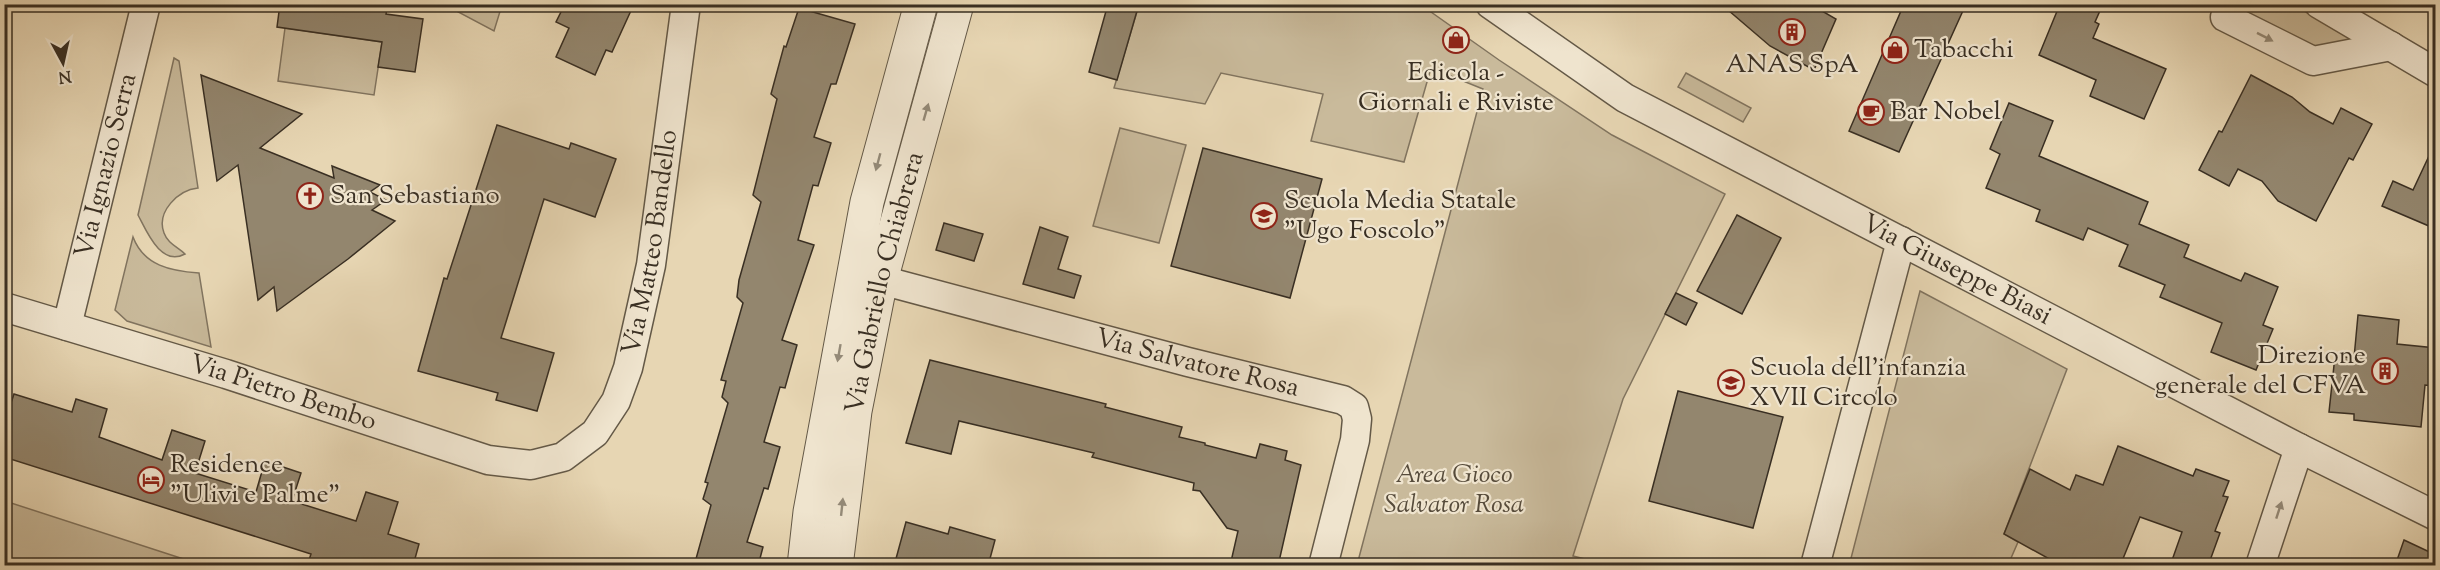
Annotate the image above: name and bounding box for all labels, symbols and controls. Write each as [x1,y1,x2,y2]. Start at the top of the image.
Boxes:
building icon: ANAS SpA [1777,17,1807,47]
shop icon: Edicola - Giornali e Riviste [1441,25,1471,55]
place label: Tabacchi [1914,32,2014,69]
one-way arrow [2257,32,2274,42]
north arrow [33,33,93,93]
shop icon: Tabacchi [1880,35,1910,65]
place label: ANAS SpA [1725,47,1859,84]
place label: Edicola - Giornali e Riviste [1358,55,1554,122]
text: N [57,63,73,88]
street label: Via Ignazio Serra [66,70,147,262]
place label: Bar Nobel [1890,94,2001,131]
cafe icon: Bar Nobel [1856,97,1886,127]
one-way arrow [922,103,931,121]
street label: Via Matteo Bandello [613,128,687,359]
street label: Via Gabriello Chiabrera [836,148,934,417]
one-way arrow [872,153,882,171]
place label: San Sebastiano [330,178,500,215]
church icon: San Sebastiano [295,181,325,211]
place label: Scuola Media Statale "Ugo Foscolo" [1284,183,1516,250]
school or university icon: Scuola Media Statale "Ugo Foscolo" [1249,201,1279,231]
street label: Via Giuseppe Biasi [1855,205,2058,335]
street label: Via Salvatore Rosa [1091,320,1303,407]
place label: Direzione generale del CFVA [2155,338,2366,405]
one-way arrow [834,344,843,363]
street label: Via Pietro Bembo [185,346,381,441]
place label: Scuola dell'infanzia XVII Circolo [1750,350,1966,417]
building icon: Direzione generale del CFVA [2370,356,2400,386]
school or university icon: Scuola dell'infanzia XVII Circolo [1716,368,1746,398]
place label: Residence "Ulivi e Palme" [170,447,340,514]
park label: Area Gioco Salvator Rosa [1384,457,1524,524]
hotel icon: Residence "Ulivi e Palme" [136,465,166,495]
one-way arrow [837,498,847,517]
one-way arrow [2274,501,2284,519]

